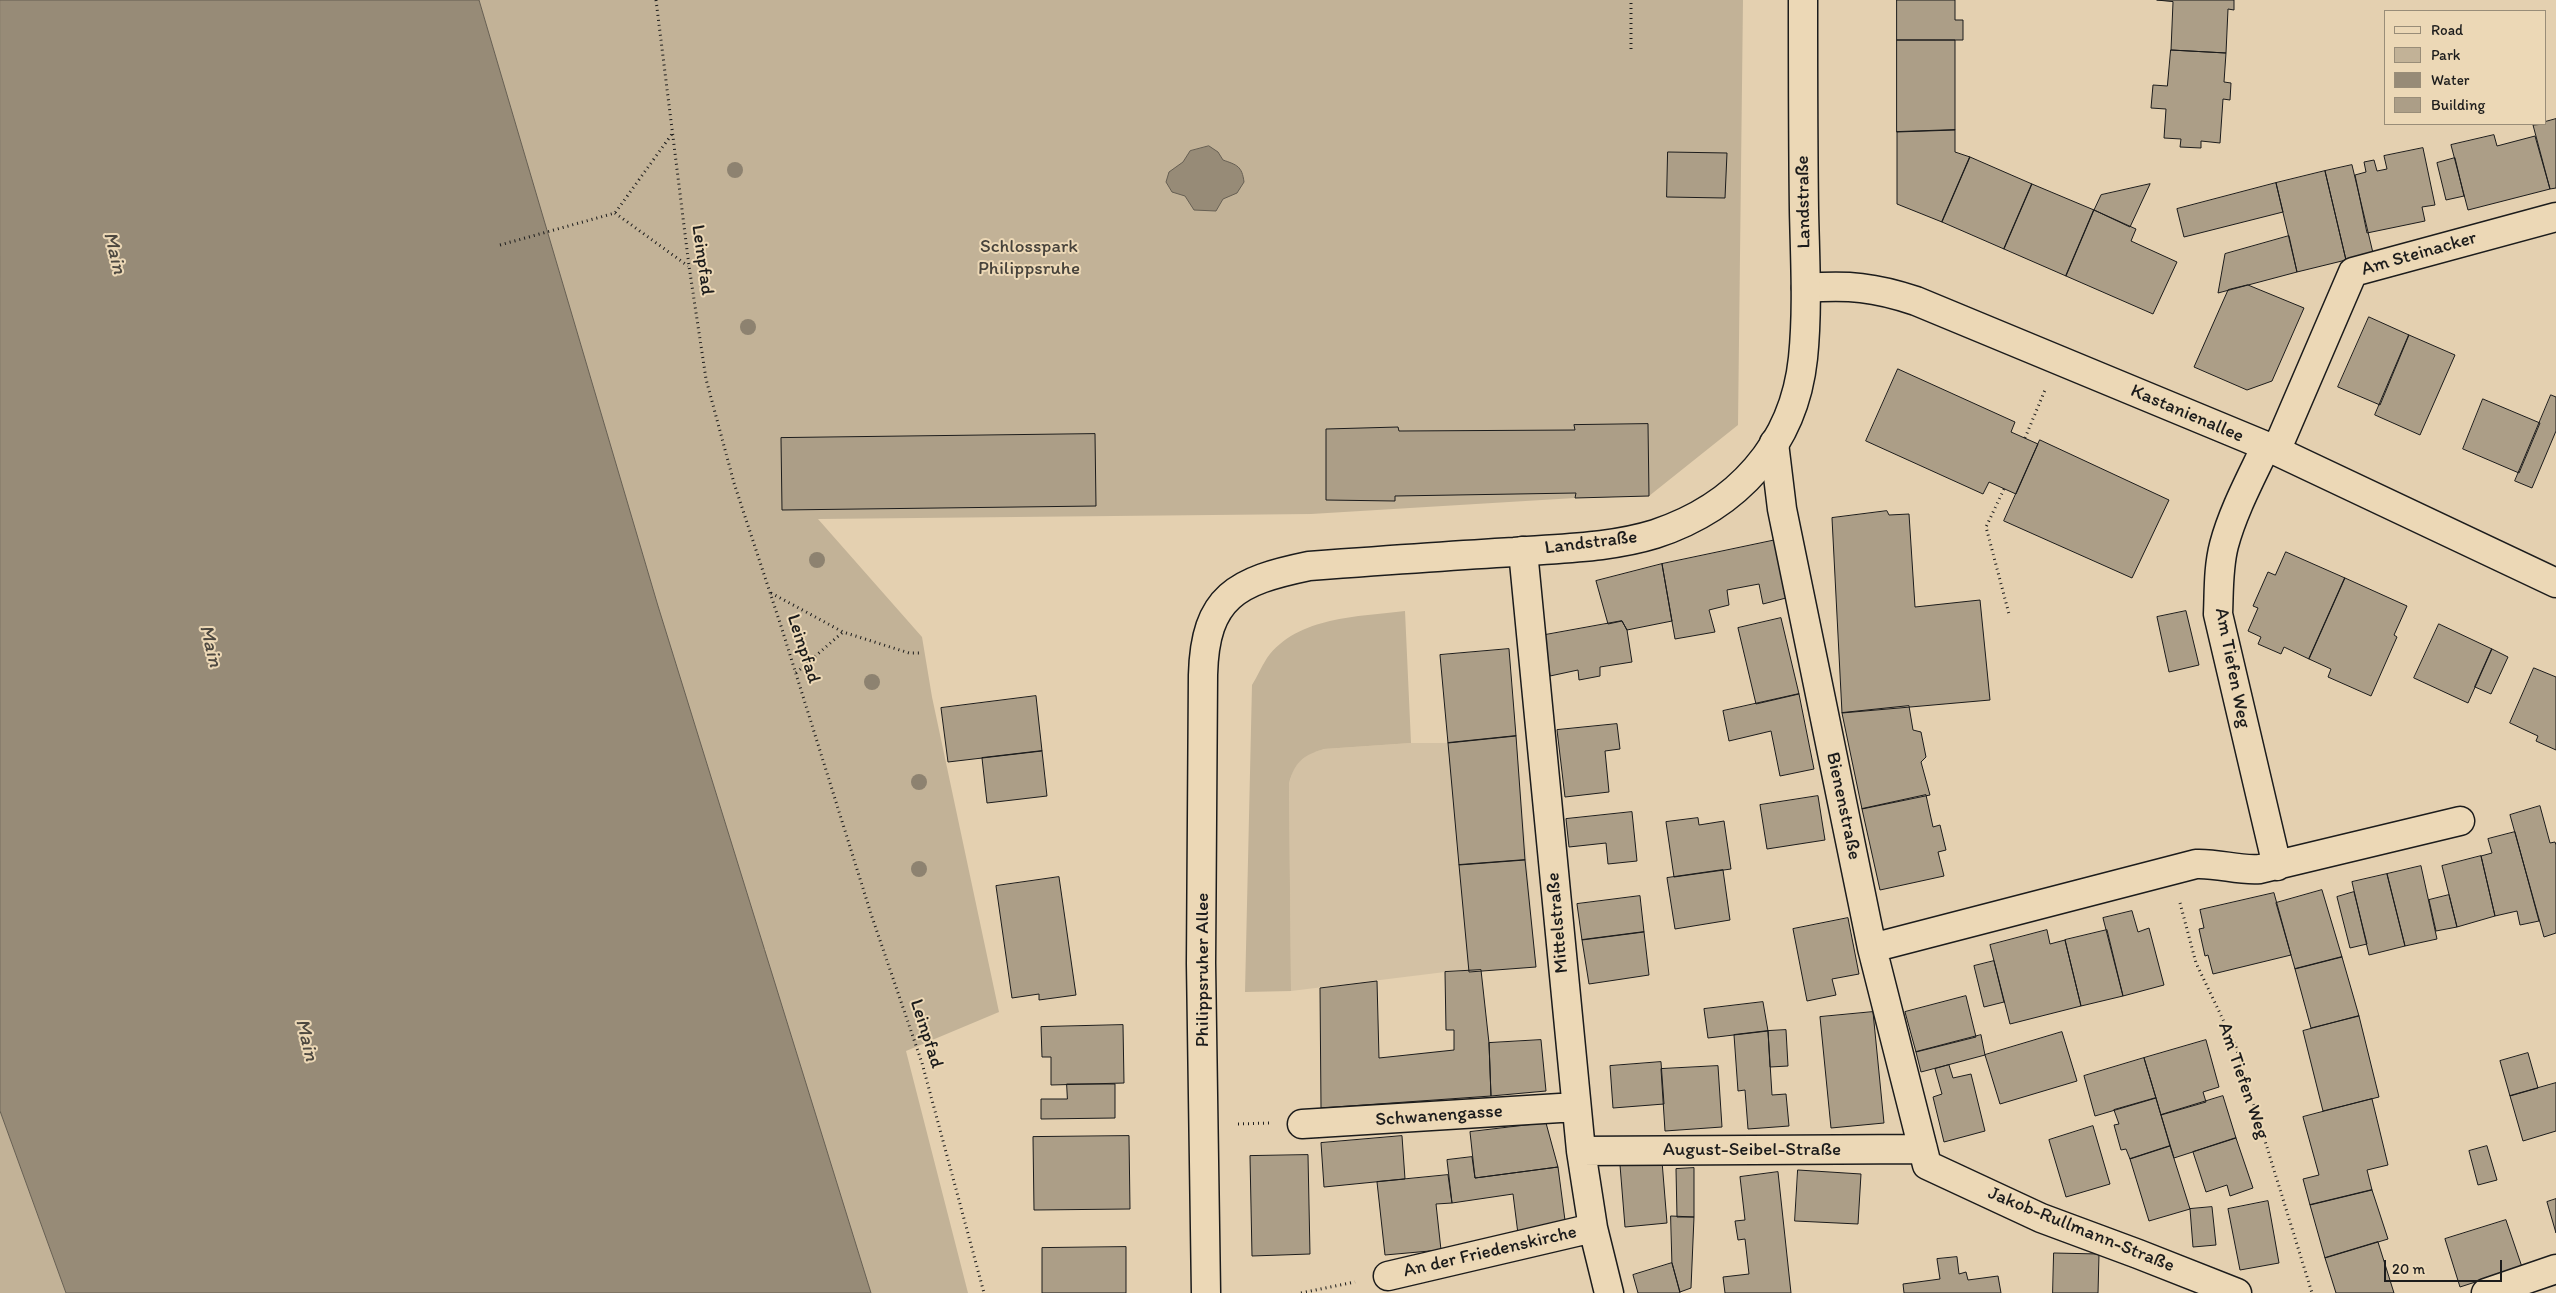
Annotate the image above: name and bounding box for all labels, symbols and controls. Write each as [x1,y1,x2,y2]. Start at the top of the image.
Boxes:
legend [2384,10,2546,125]
text: Road [2431,21,2463,39]
text: Park [2431,46,2461,64]
text: Water [2431,71,2469,89]
text: Building [2431,96,2485,114]
street label: Landstraße [1792,155,1816,249]
street label: Leinpfad [686,223,718,297]
street label: Am Steinacker [2359,227,2479,281]
water label: Main [97,229,131,277]
park label: Schlosspark Philippsruhe [978,236,1080,280]
street label: Kastanienallee [2127,380,2247,448]
street label: Landstraße [1543,526,1639,560]
street label: Am Tiefen Weg [2209,606,2255,730]
street label: Leinpfad [781,612,825,686]
water label: Main [193,622,227,670]
street label: Bienenstraße [1820,750,1866,862]
street label: Mittelstraße [1542,871,1574,975]
street label: Philippsruher Allee [1192,893,1214,1047]
street label: Leinpfad [904,997,948,1071]
water label: Main [289,1016,323,1064]
street label: Am Tiefen Weg [2212,1020,2274,1142]
street label: Schwanengasse [1375,1100,1503,1132]
street label: August-Seibel-Straße [1663,1139,1841,1161]
street label: Jakob-Rullmann-Straße [1984,1182,2178,1278]
street label: An der Friedenskirche [1401,1221,1579,1283]
scale bar [2386,1250,2504,1282]
text: 20 m [2392,1260,2425,1278]

